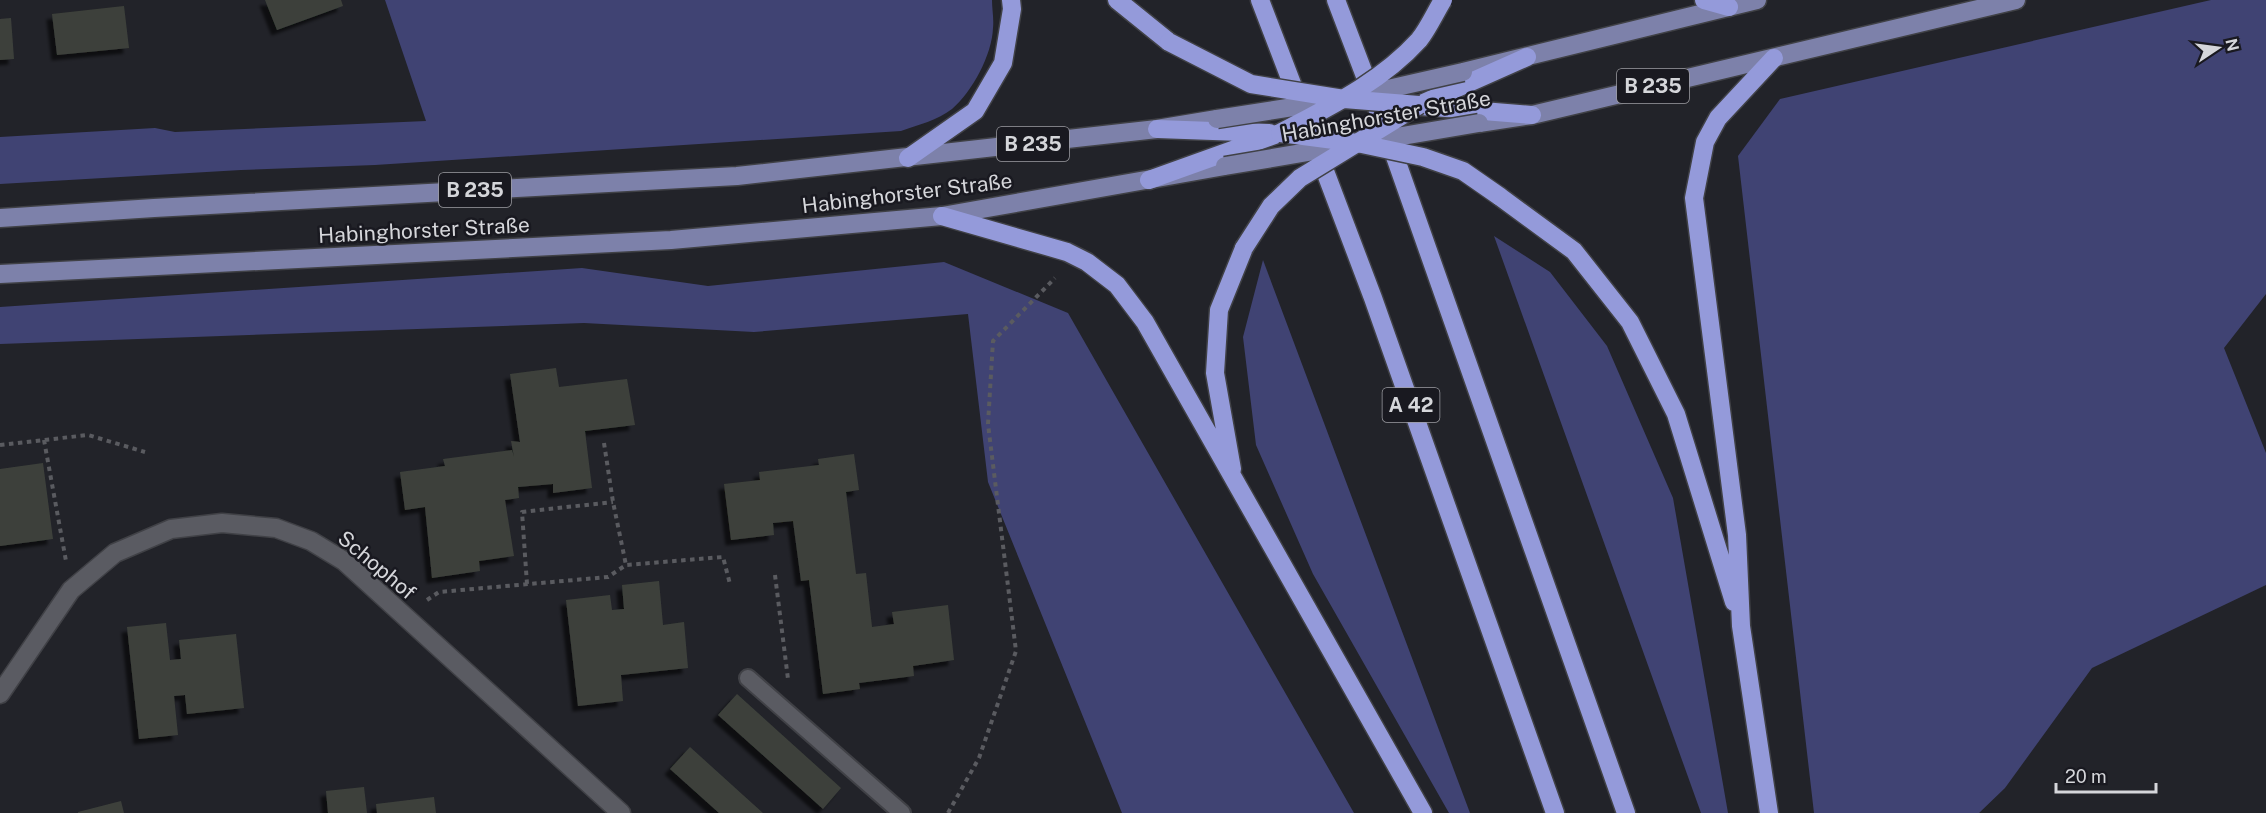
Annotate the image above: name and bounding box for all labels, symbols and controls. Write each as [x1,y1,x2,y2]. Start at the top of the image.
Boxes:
north arrow [2188,18,2248,78]
text: N [2221,37,2243,53]
road number: B 235 [1617,69,1689,103]
street label: Habinghorster Straße [1280,85,1492,147]
road number: B 235 [997,127,1069,161]
street label: Habinghorster Straße [800,168,1014,218]
road number: B 235 [439,173,511,207]
street label: Habinghorster Straße [318,212,530,248]
road number: A 42 [1382,388,1440,422]
street label: Schophof [333,525,421,605]
scale bar [2056,756,2156,794]
text: 20 m [2065,766,2107,787]

